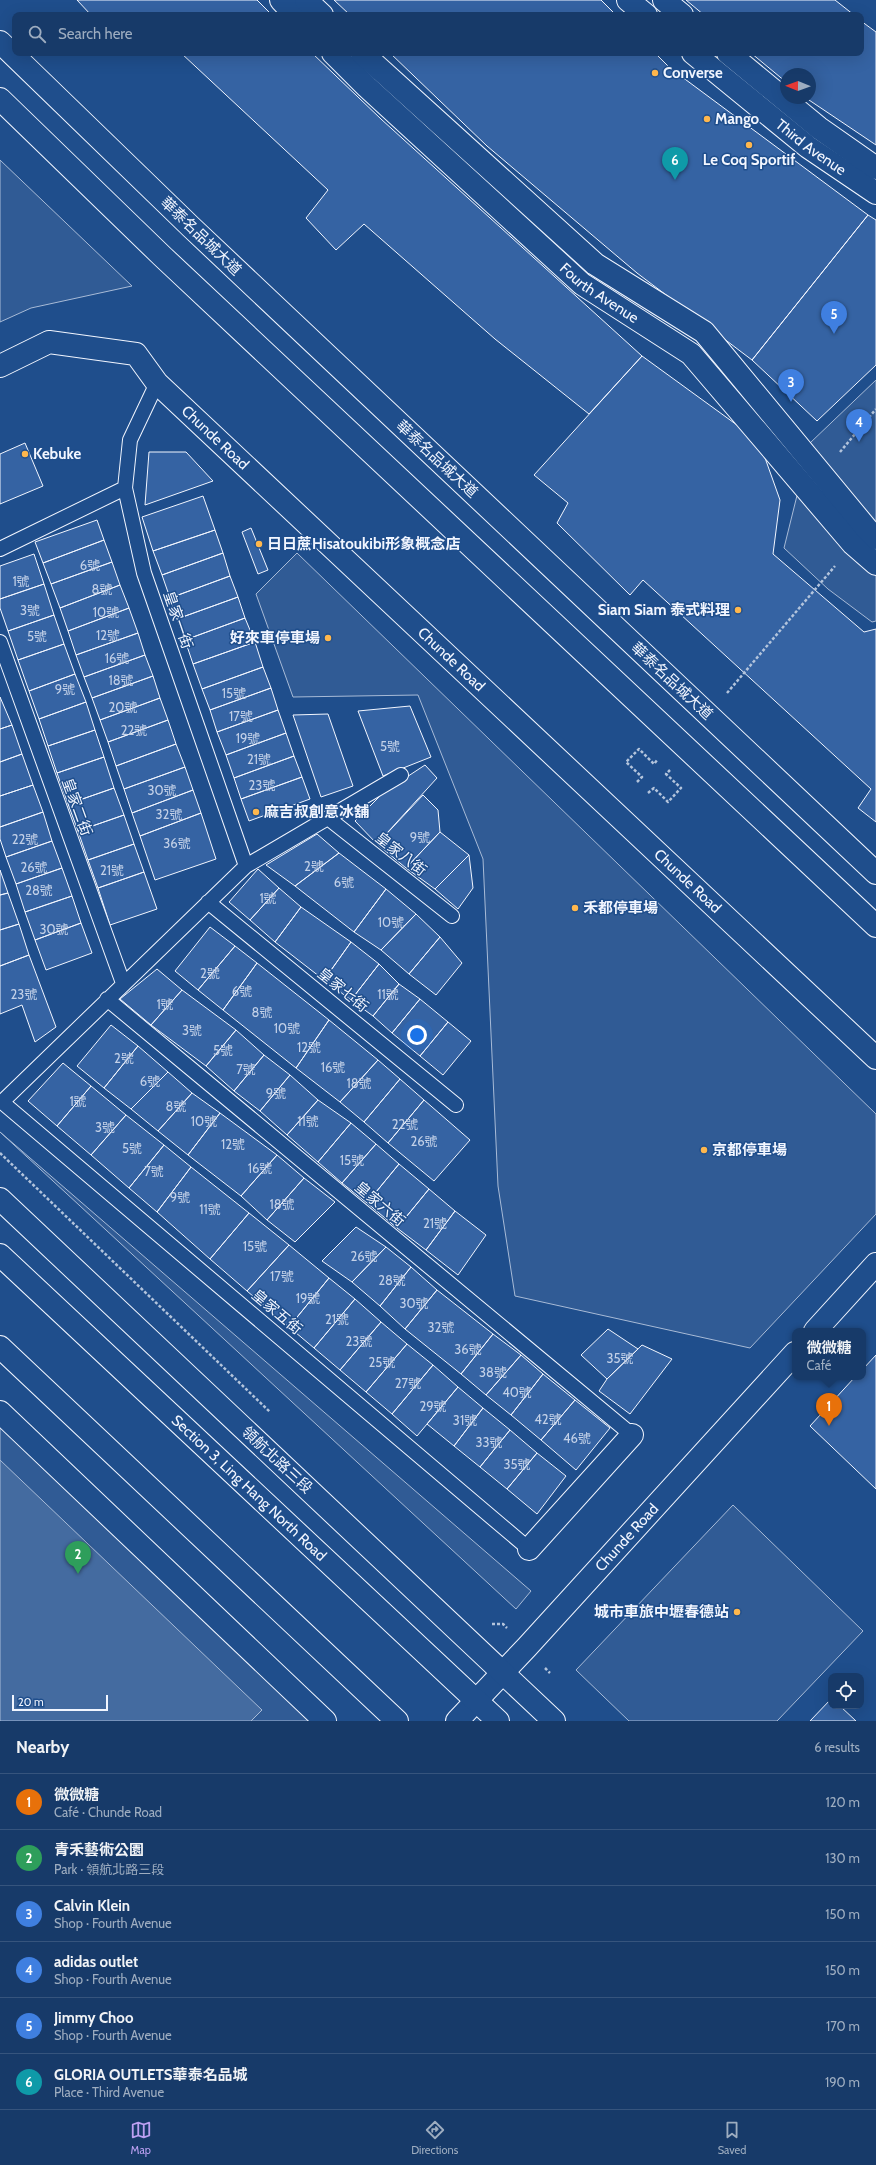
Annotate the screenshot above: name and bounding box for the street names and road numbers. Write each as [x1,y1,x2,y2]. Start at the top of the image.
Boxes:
street label: Third Avenue [772,115,850,179]
street label: 華泰名品城大道 [157,193,245,279]
street label: Fourth Avenue [556,259,642,327]
street label: Chunde Road [178,402,253,473]
street label: 華泰名品城大道 [392,417,482,501]
street label: 皇家一街 [160,589,196,651]
street label: Chunde Road [414,624,489,695]
street label: 華泰名品城大道 [627,639,717,723]
street label: 皇家二街 [58,776,96,838]
street label: 皇家八街 [372,828,430,880]
street label: Chunde Road [650,845,725,917]
street label: 皇家七街 [314,964,372,1016]
street label: 皇家六街 [351,1178,409,1230]
street label: 皇家五街 [248,1286,306,1338]
street label: Section 3, Ling Hang North Road [168,1411,330,1565]
street label: 領航北路三段 [238,1423,316,1497]
street label: Chunde Road [591,1500,662,1575]

